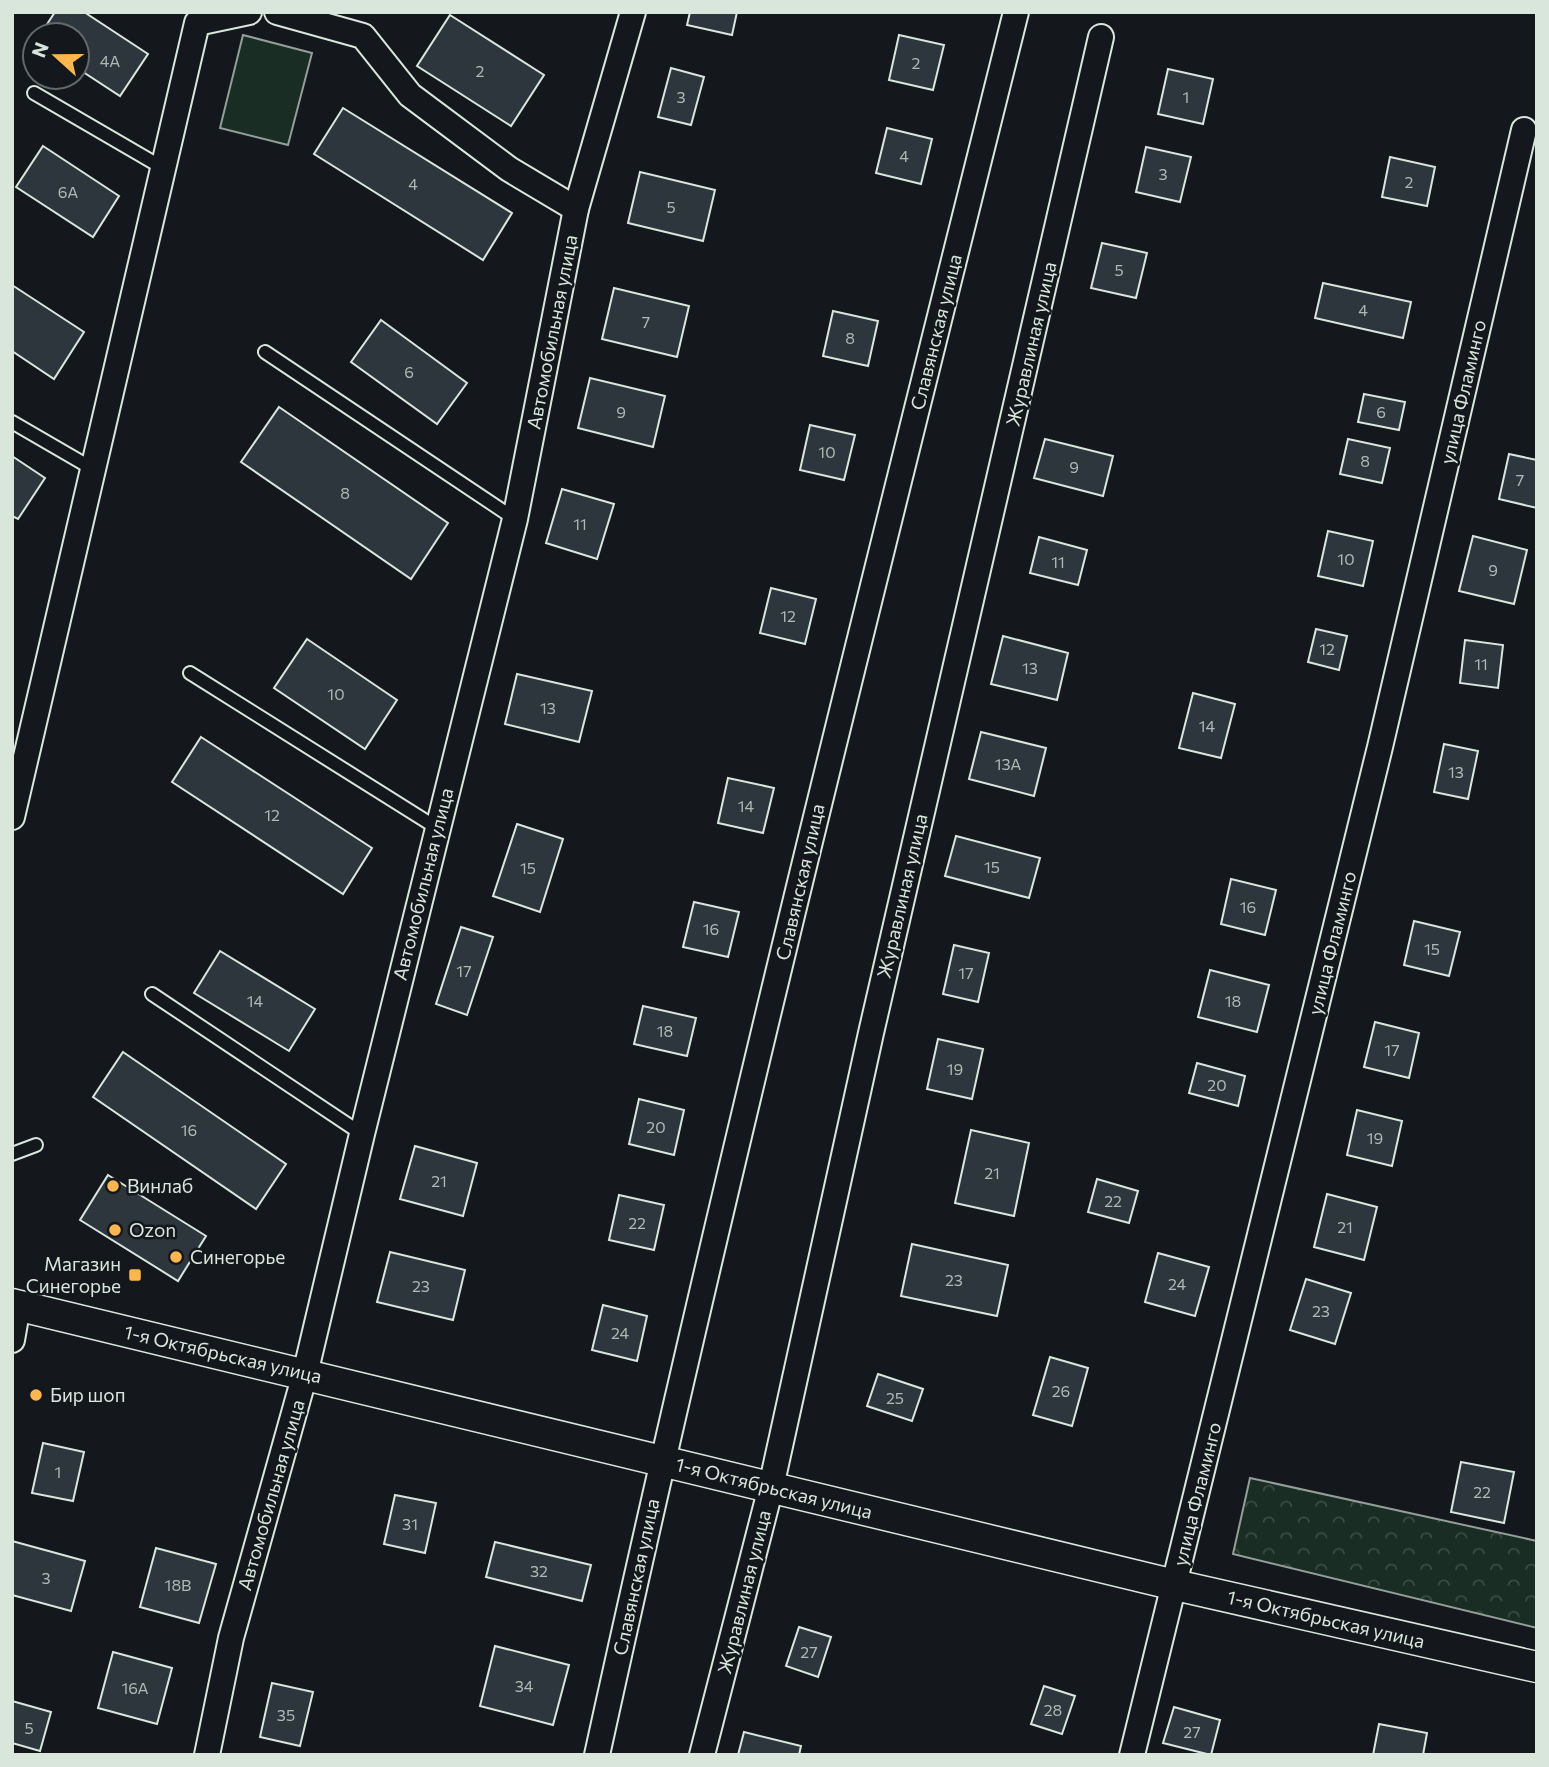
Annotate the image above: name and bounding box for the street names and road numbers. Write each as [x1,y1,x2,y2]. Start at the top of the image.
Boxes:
street label: Автомобильная улица [521,233,582,431]
street label: Славянская улица [905,252,966,412]
street label: Журавлиная улица [1000,259,1061,428]
street label: улица Фламинго [1435,318,1490,466]
street label: Автомобильная улица [387,785,458,983]
street label: Славянская улица [770,801,829,962]
street label: Журавлиная улица [871,811,932,980]
street label: улица Фламинго [1303,869,1360,1017]
street label: 1-я Октябрьская улица [122,1320,324,1387]
street label: Автомобильная улица [232,1397,309,1593]
street label: улица Фламинго [1168,1420,1225,1568]
street label: 1-я Октябрьская улица [673,1452,875,1523]
street label: Славянская улица [608,1496,663,1657]
street label: Журавлиная улица [712,1508,775,1676]
street label: 1-я Октябрьская улица [1225,1585,1427,1652]

